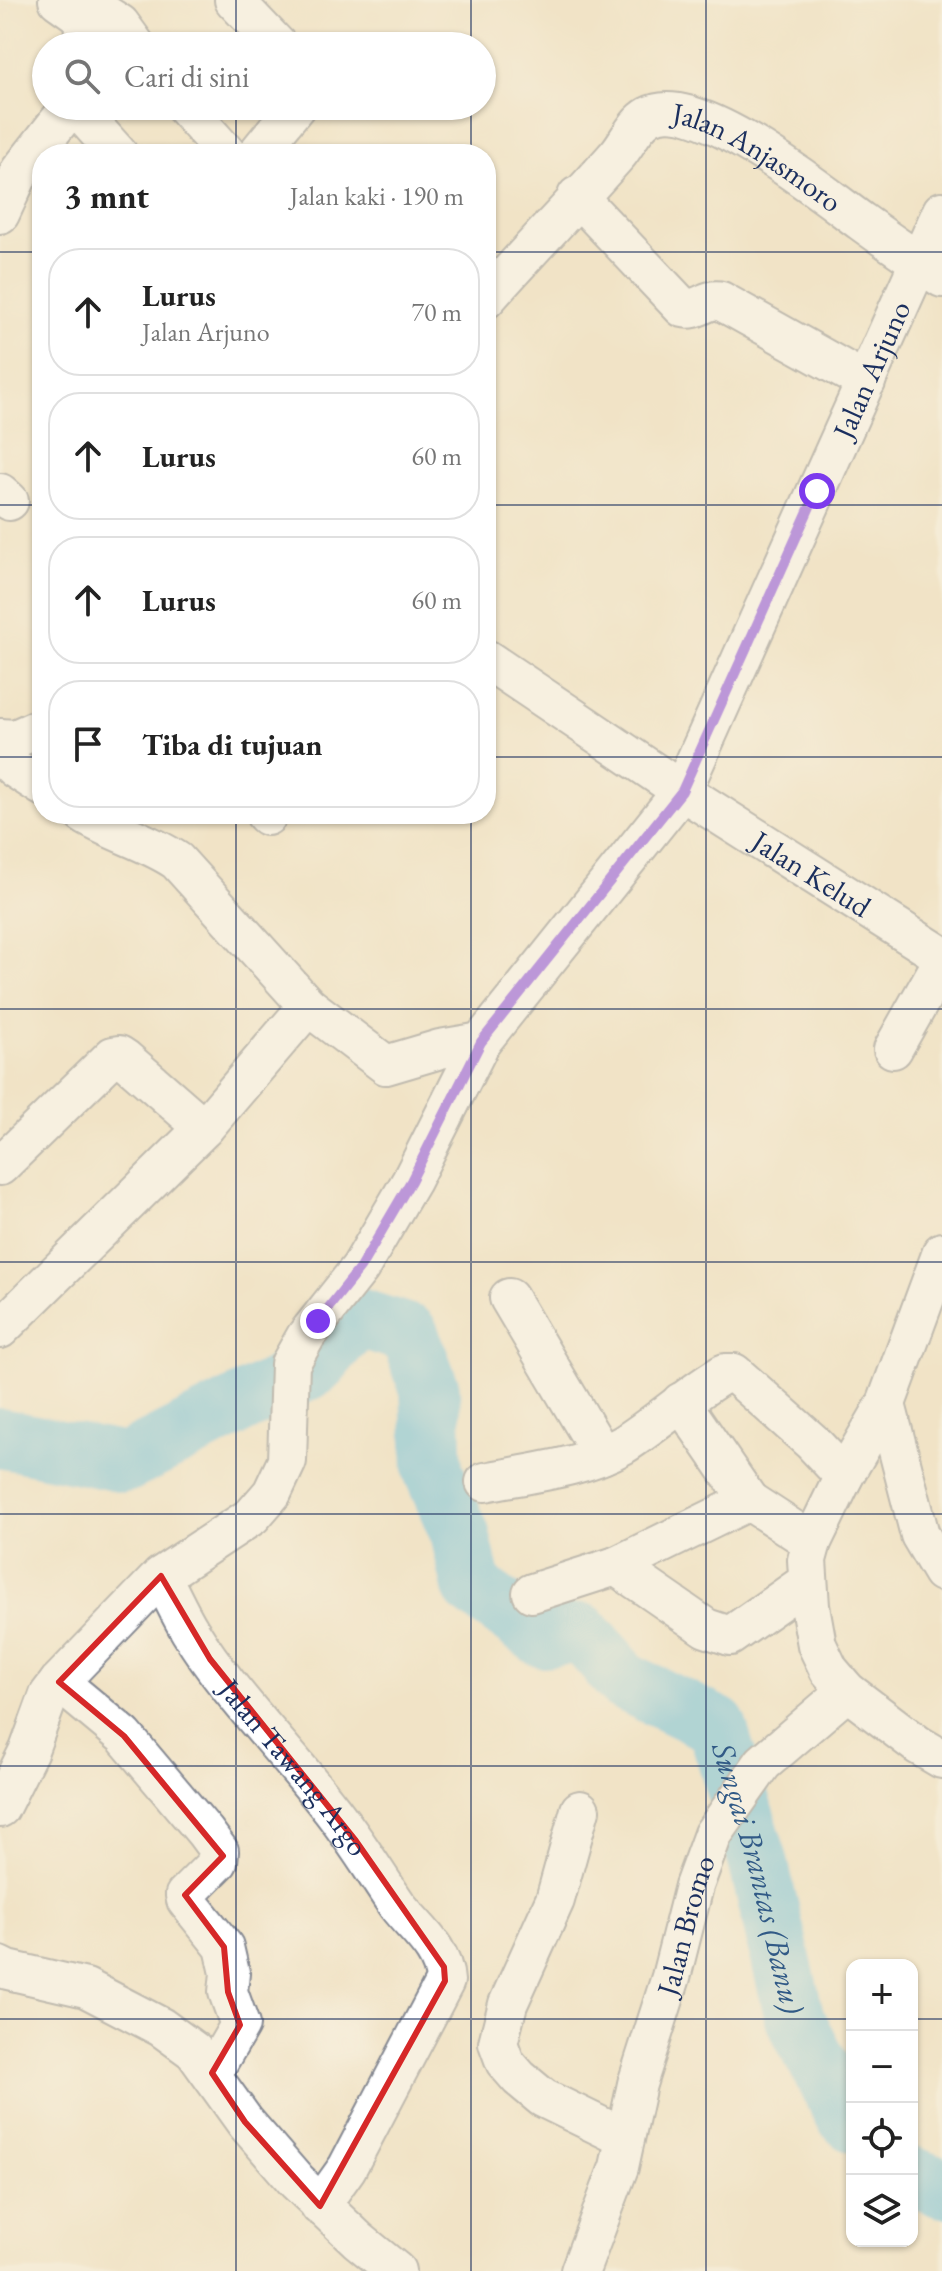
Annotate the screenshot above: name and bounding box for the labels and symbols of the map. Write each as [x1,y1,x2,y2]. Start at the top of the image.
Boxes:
street label: Jalan Anjasmoro [667,92,851,220]
street label: Jalan Arjuno [822,294,919,447]
route start [799,473,835,509]
street label: Jalan Kelud [742,819,879,926]
route end [300,1303,336,1339]
street label: Jalan Tawang Argo [209,1668,378,1863]
water label: Sungai Brantas (Banu) [702,1736,814,2018]
street label: Jalan Bromo [646,1849,723,2003]

